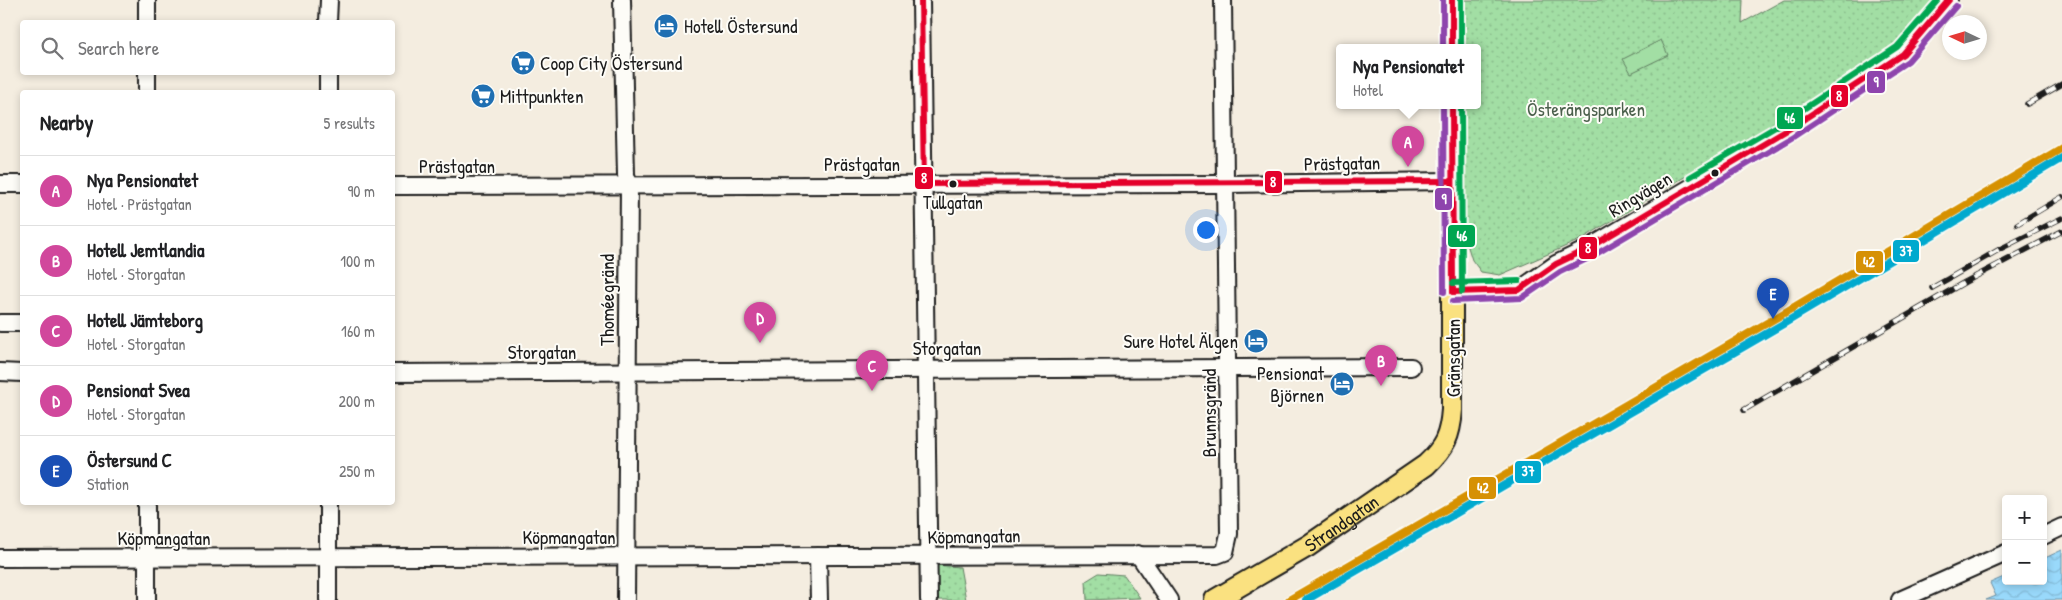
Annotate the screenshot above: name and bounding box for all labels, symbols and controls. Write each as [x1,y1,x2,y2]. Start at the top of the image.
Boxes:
hotel icon: Hotell Östersund [653,13,679,39]
place label: Hotell Östersund [684,13,798,39]
north arrow [1942,15,1987,60]
search box [20,20,395,75]
icon: search [38,34,66,62]
text: Search here [78,35,159,61]
popup [1336,44,1481,109]
supermarket icon: Coop City Östersund [510,50,536,76]
place label: Coop City Östersund [540,50,683,76]
text: Nya Pensionatet [1353,53,1464,79]
line badge: 9 [1866,70,1886,94]
text: 9 [1873,72,1879,91]
text: Hotel [1353,79,1383,101]
supermarket icon: Mittpunkten [470,83,496,109]
place label: Mittpunkten [500,83,584,109]
line badge: 8 [1830,84,1849,108]
text: 8 [1836,86,1842,105]
park label: Österängsparken [1527,96,1645,122]
line badge: 46 [1776,106,1804,130]
text: Nearby [40,108,93,137]
text: 46 [1785,108,1796,127]
text: 5 results [324,112,375,134]
pin: A [1392,126,1424,167]
street label: Prästgatan [1304,149,1380,177]
street label: Prästgatan [824,151,900,177]
street label: Prästgatan [419,153,495,179]
street label: Ringvägen [1603,165,1677,223]
line badge: 8 [914,166,934,190]
text: Nya Pensionatet [87,167,198,193]
text: 8 [921,168,927,187]
unlabelled marker [1710,168,1720,178]
line badge: 8 [1264,170,1283,194]
text: 8 [1270,172,1276,191]
marker: Tullgatan [948,179,958,189]
text: A [52,180,60,202]
text: 90 m [347,180,375,202]
line badge: 9 [1434,187,1453,211]
text: 9 [1441,189,1447,208]
place label: Tullgatan [923,190,983,215]
text: Hotel · Prästgatan [87,193,192,215]
your location [1193,217,1219,243]
line badge: 46 [1447,224,1476,248]
text: 46 [1457,226,1468,245]
line badge: 8 [1578,236,1598,260]
text: Hotell Jemtlandia [87,237,204,263]
text: 8 [1585,238,1591,257]
line badge: 37 [1892,239,1920,263]
text: 37 [1899,241,1913,260]
text: B [52,250,60,272]
text: 100 m [340,250,375,272]
line badge: 42 [1855,250,1884,274]
text: 42 [1863,252,1875,271]
street label: Thoméegränd [594,254,620,346]
text: Hotel · Storgatan [87,263,185,285]
pin: E [1757,278,1789,319]
pin: D [744,302,776,343]
text: Hotell Jämteborg [87,307,203,333]
street label: Gränsgatan [1440,319,1466,397]
text: C [52,320,60,342]
text: 160 m [341,320,375,342]
place label: Sure Hotel Älgen [1123,328,1238,354]
hotel icon: Sure Hotel Älgen [1243,328,1269,354]
text: Hotel · Storgatan [87,333,185,355]
street label: Storgatan [913,335,981,361]
street label: Storgatan [508,339,576,365]
pin: B [1365,345,1397,386]
pin: C [856,350,888,391]
place label: Pensionat Björnen [1257,360,1324,408]
street label: Brunnsgränd [1196,368,1222,457]
hotel icon: Pensionat Björnen [1329,371,1355,397]
text: Pensionat Svea [87,377,190,403]
text: D [52,390,60,412]
text: 200 m [339,390,375,412]
text: Hotel · Storgatan [87,403,185,425]
text: Östersund C [87,447,172,473]
text: E [52,460,60,482]
text: 250 m [339,460,375,482]
line badge: 37 [1514,460,1542,484]
text: 37 [1521,461,1535,480]
text: Station [87,473,129,495]
line badge: 42 [1468,476,1497,500]
text: 42 [1477,478,1489,497]
street label: Strandgatan [1299,488,1384,558]
map controls [2002,495,2047,585]
button: + [2002,495,2047,540]
street label: Köpmangatan [927,522,1021,550]
street label: Köpmangatan [522,524,616,550]
street label: Köpmangatan [117,525,211,551]
button: − [2002,540,2047,585]

